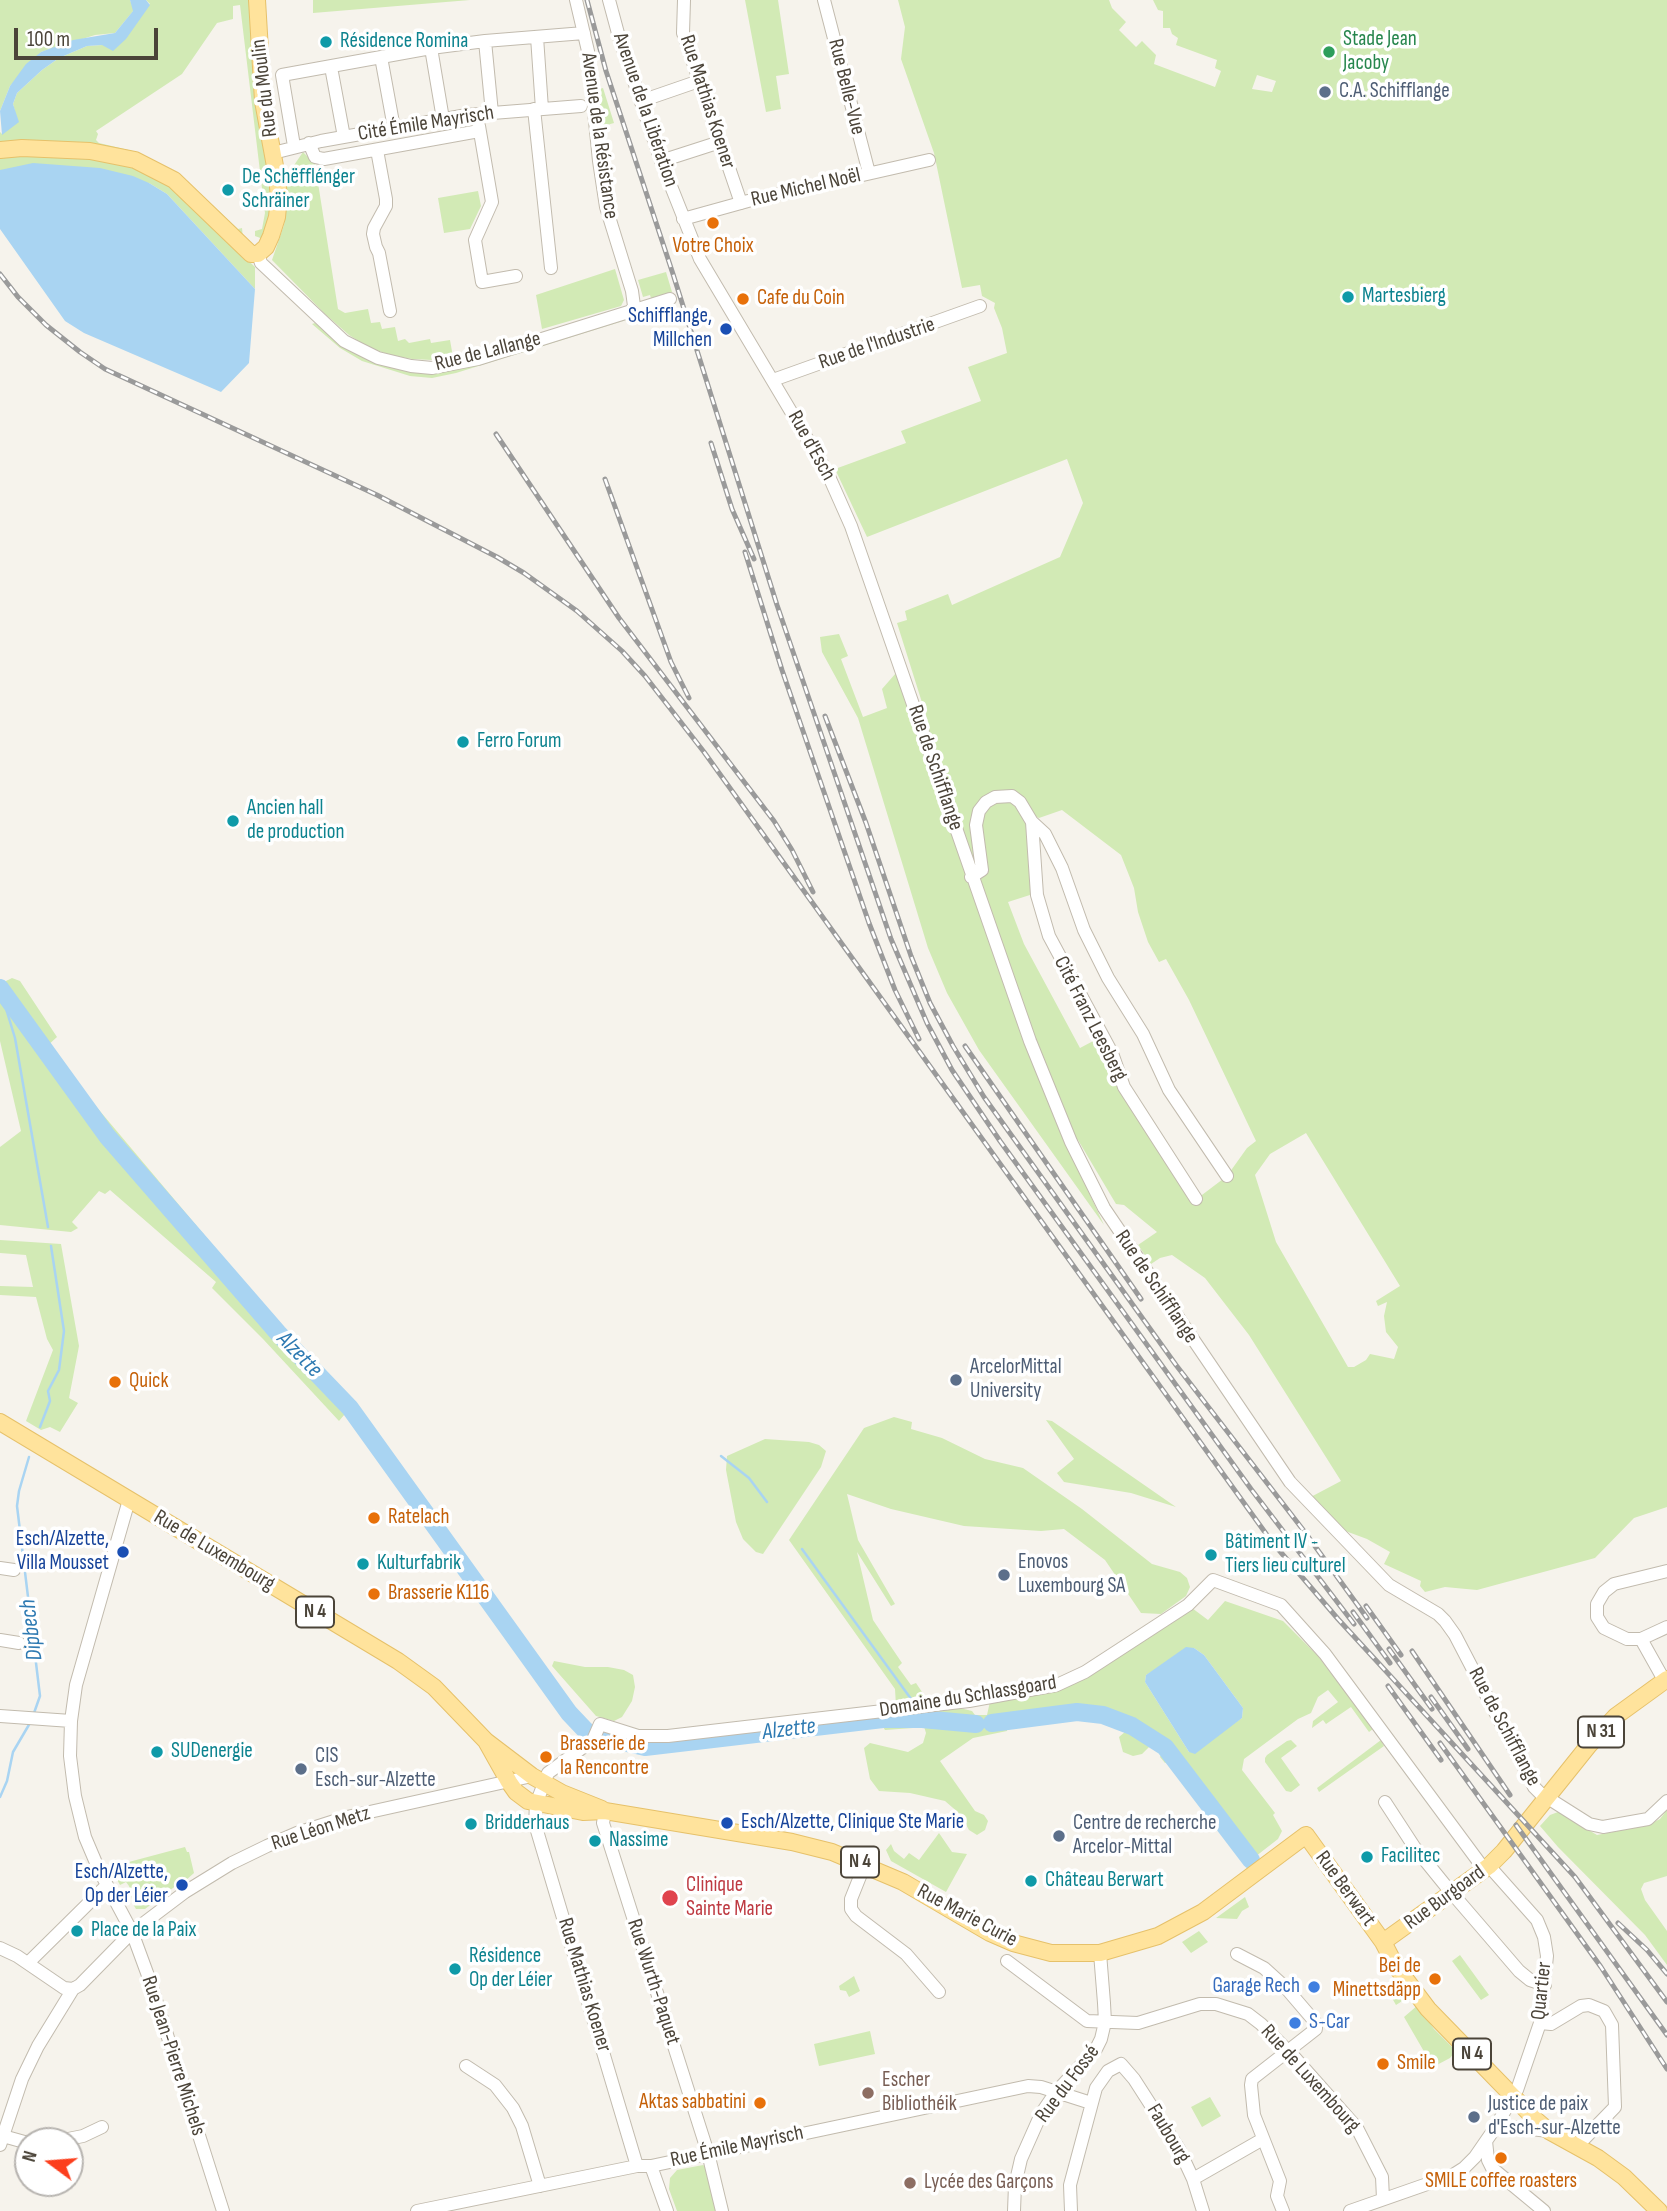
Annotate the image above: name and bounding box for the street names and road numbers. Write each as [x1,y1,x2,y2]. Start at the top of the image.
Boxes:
street label: Avenue de la Libération [607,30,683,190]
street label: Rue Mathias Koener [674,32,740,172]
street label: Rue Belle-Vue [822,36,870,138]
street label: Rue du Moulin [247,38,283,138]
street label: Avenue de la Résistance [575,51,623,221]
street label: Cité Émile Mayrisch [356,101,496,147]
street label: Rue Michel Noël [749,163,863,213]
street label: Rue de l'Industrie [816,312,938,376]
street label: Rue de Lallange [432,327,544,377]
street label: Rue d'Esch [782,407,840,485]
street label: Rue de Schifflange [902,702,968,834]
street label: Cité Franz Leesberg [1048,952,1132,1086]
street label: Rue de Schifflange [1109,1226,1203,1348]
street label: Rue de Luxembourg [149,1505,279,1597]
road number: N 4 [296,1596,334,1628]
street label: Rue de Schifflange [1462,1663,1546,1791]
street label: Domaine du Schlassgoard [878,1671,1058,1723]
road number: N 31 [1578,1716,1624,1748]
street label: Rue Léon Metz [268,1801,374,1857]
road number: N 4 [841,1846,879,1878]
street label: Rue Berwart [1309,1847,1381,1931]
street label: Rue Burgoard [1400,1860,1490,1936]
street label: Rue Marie Curie [913,1879,1021,1953]
street label: Rue Mathias Koener [552,1915,616,2055]
street label: Rue Wurth-Paquet [621,1916,685,2048]
street label: Quartier [1526,1961,1558,2021]
street label: Rue Jean-Pierre Michels [135,1973,211,2139]
street label: Rue de Luxembourg [1255,2020,1365,2138]
road number: N 4 [1453,2038,1491,2070]
street label: Rue du Fossé [1031,2040,1105,2128]
street label: Faubourg [1141,2100,1195,2168]
street label: Rue Émile Mayrisch [668,2121,806,2173]

